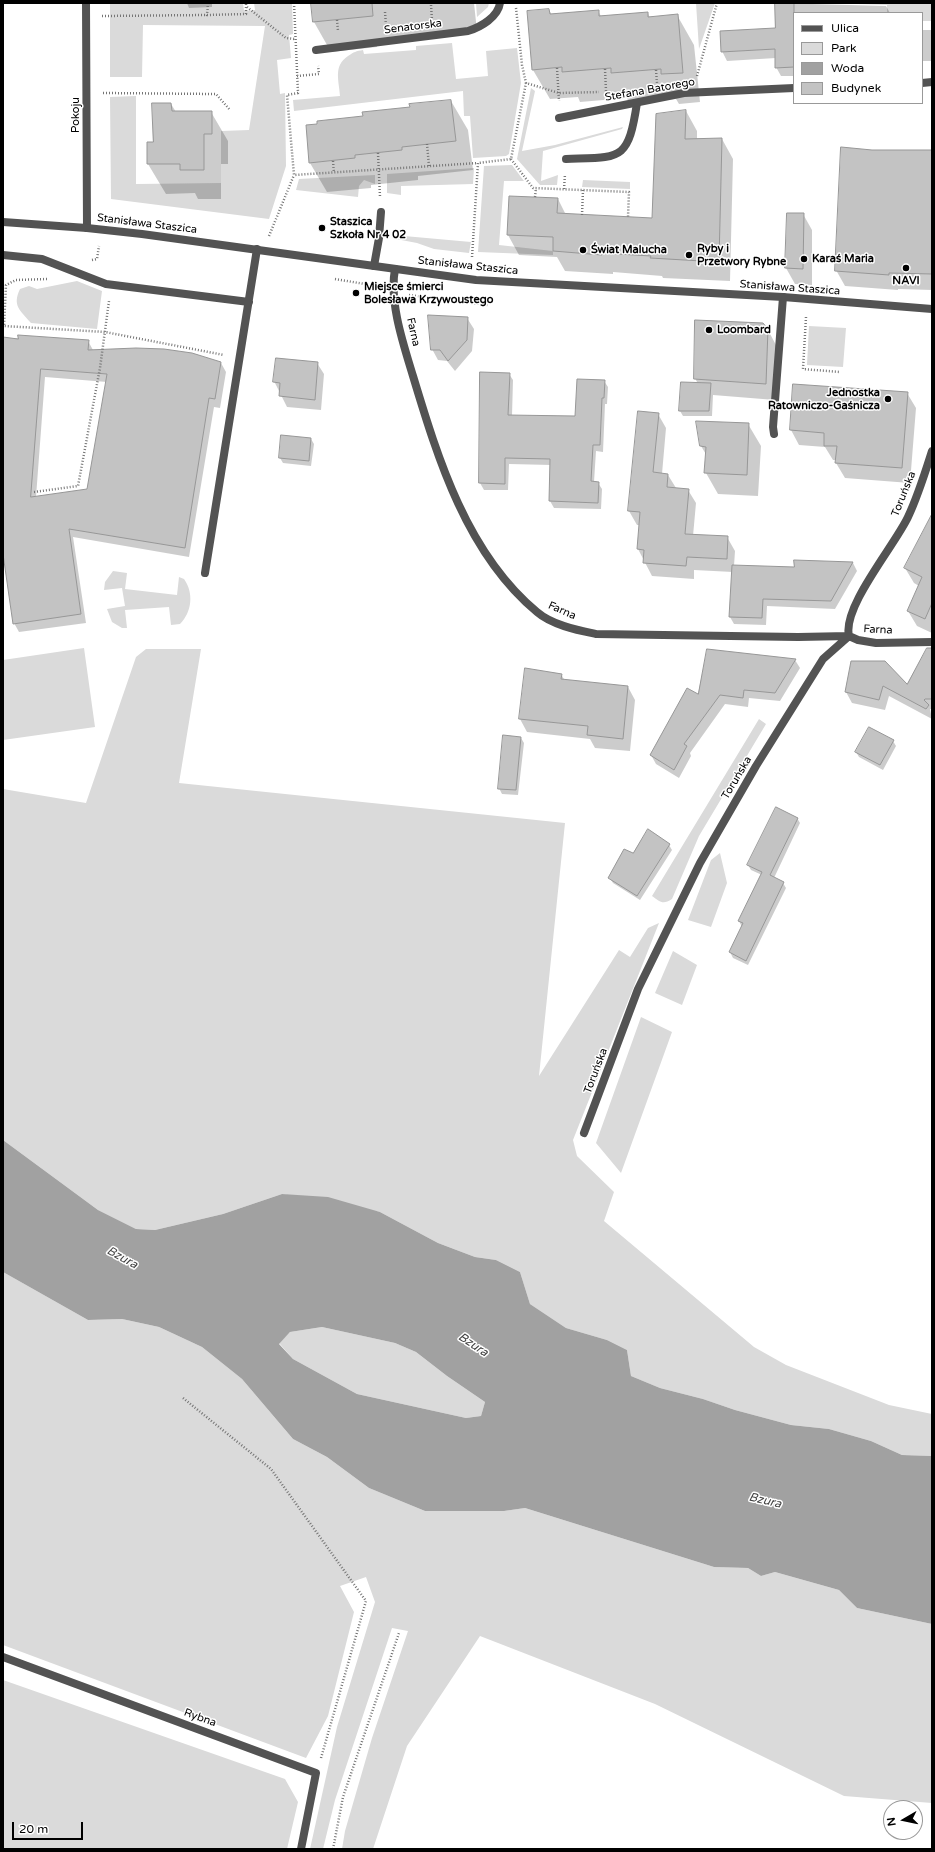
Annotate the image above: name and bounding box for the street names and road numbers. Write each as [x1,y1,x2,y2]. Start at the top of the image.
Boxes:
street label: Senatorska [383,17,443,37]
street label: Stefana Batorego [604,76,696,104]
street label: Pokoju [69,97,83,133]
street label: Stanisława Staszica [96,211,198,237]
street label: Stanisława Staszica [417,254,519,278]
street label: Stanisława Staszica [739,278,841,298]
street label: Farna [403,316,423,348]
street label: Toruńska [889,469,919,519]
street label: Farna [546,599,578,623]
street label: Farna [863,623,893,637]
street label: Toruńska [719,754,755,802]
street label: Toruńska [581,1046,611,1096]
street label: Rybna [182,1706,218,1730]

